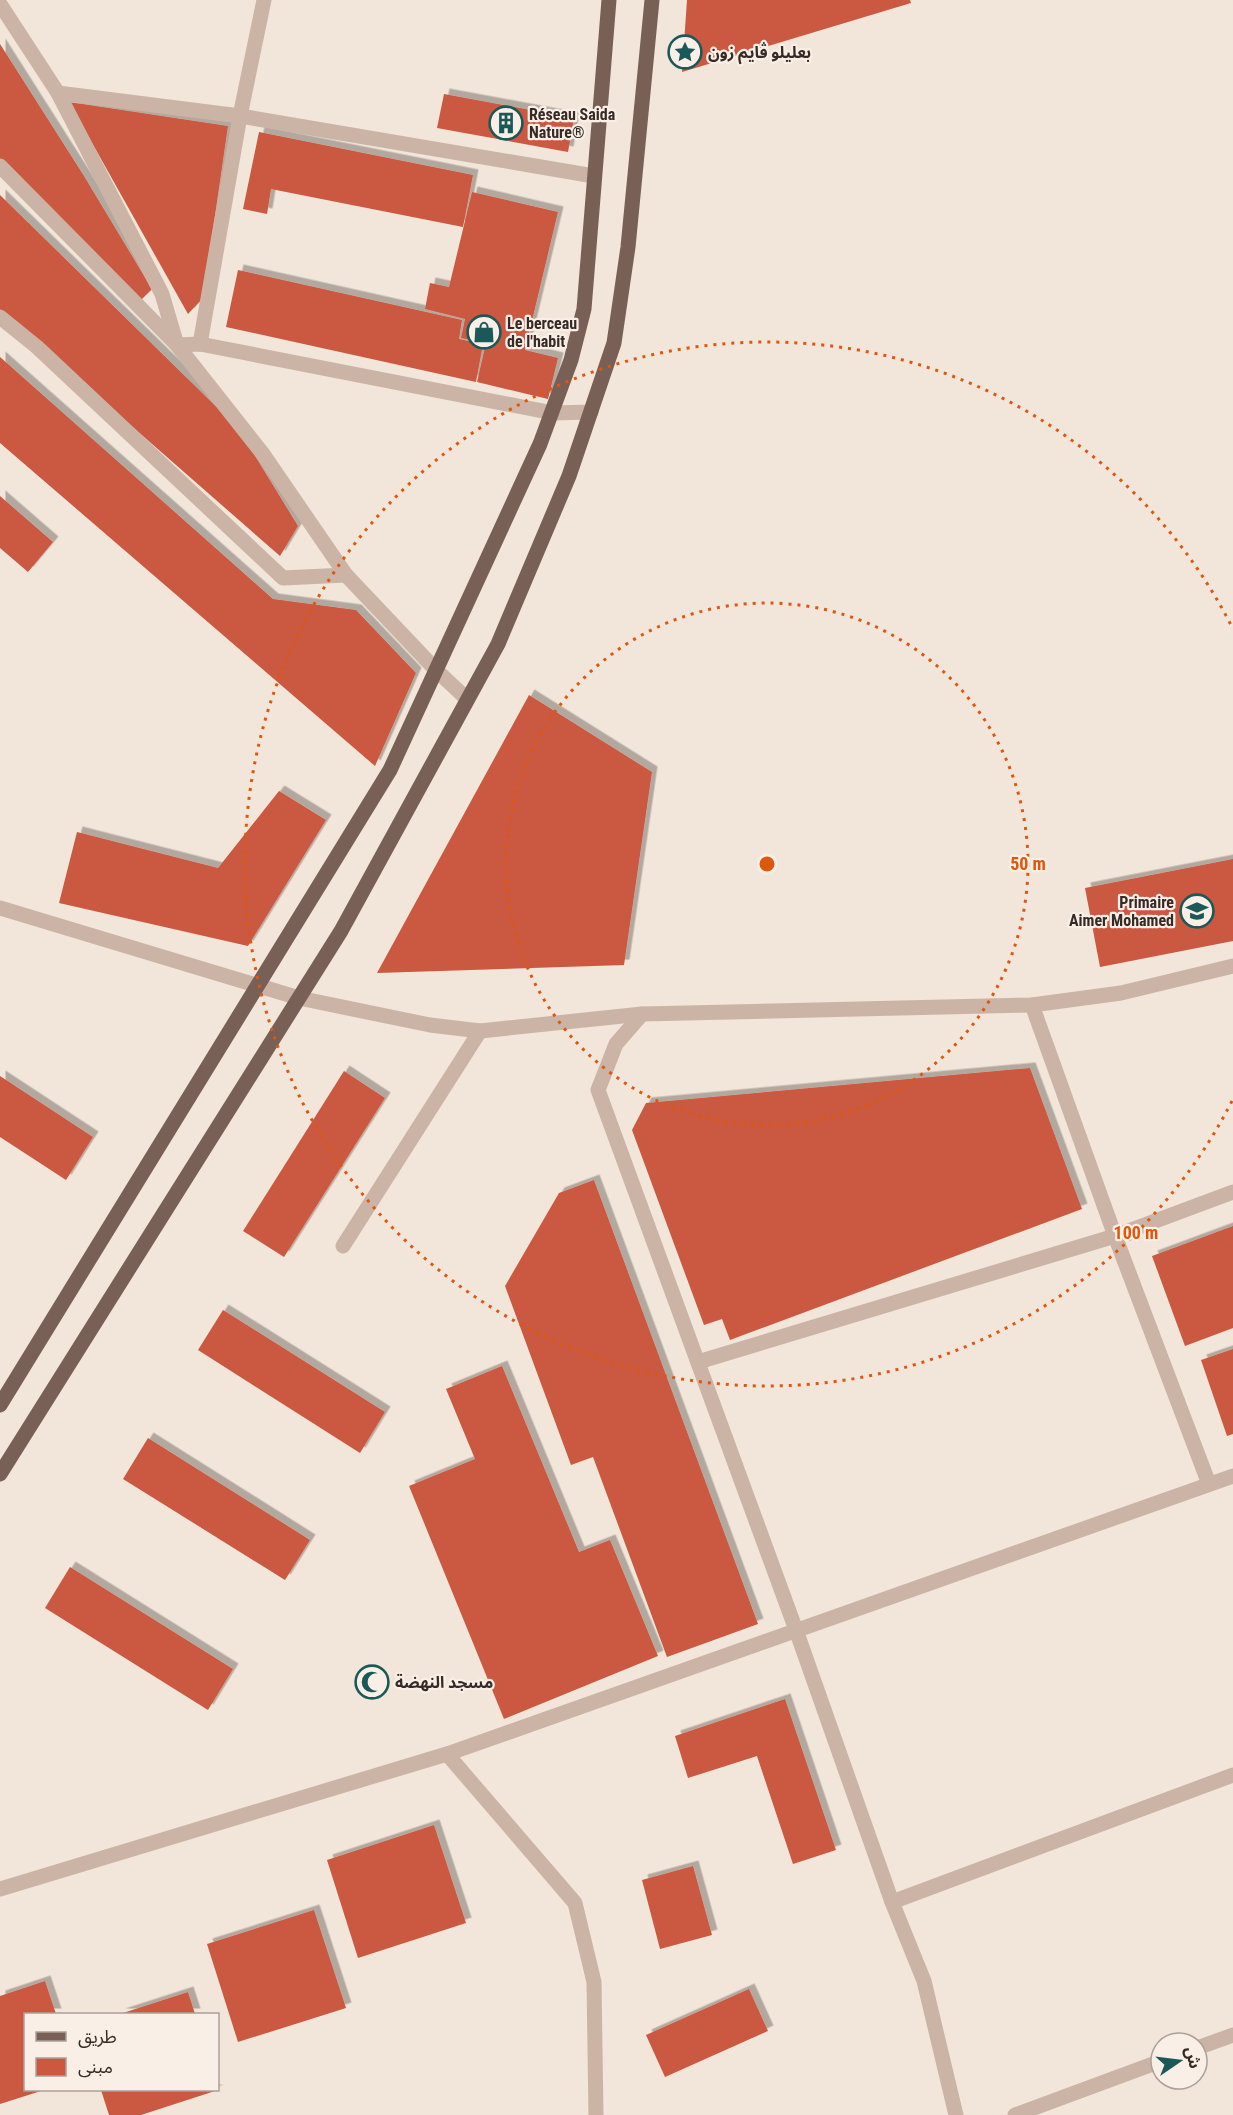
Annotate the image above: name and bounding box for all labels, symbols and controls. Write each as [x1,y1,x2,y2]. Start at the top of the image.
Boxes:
place icon: بعليلو ڨايم زون [667,34,703,70]
place label: بعليلو ڨايم زون [708,41,811,65]
building icon: Réseau Saida Nature® [488,105,524,141]
place label: Réseau Saida Nature® [529,105,616,142]
shop icon: Le berceau de l'habit [466,314,502,350]
place label: Le berceau de l'habit [507,314,577,351]
text: 50 m [1010,853,1046,874]
centre of rings [757,854,777,874]
place label: Primaire Aimer Mohamed [1069,893,1174,930]
school or university icon: Primaire Aimer Mohamed [1179,893,1215,929]
text: 100 m [1114,1222,1158,1243]
mosque icon: مسجد النهضة [354,1664,390,1700]
place label: مسجد النهضة [395,1673,493,1692]
legend [24,2013,219,2091]
text: طريق [78,2026,117,2048]
north arrow [1149,2031,1209,2091]
text: ش [1181,2045,1205,2071]
text: مبنى [78,2056,113,2078]

